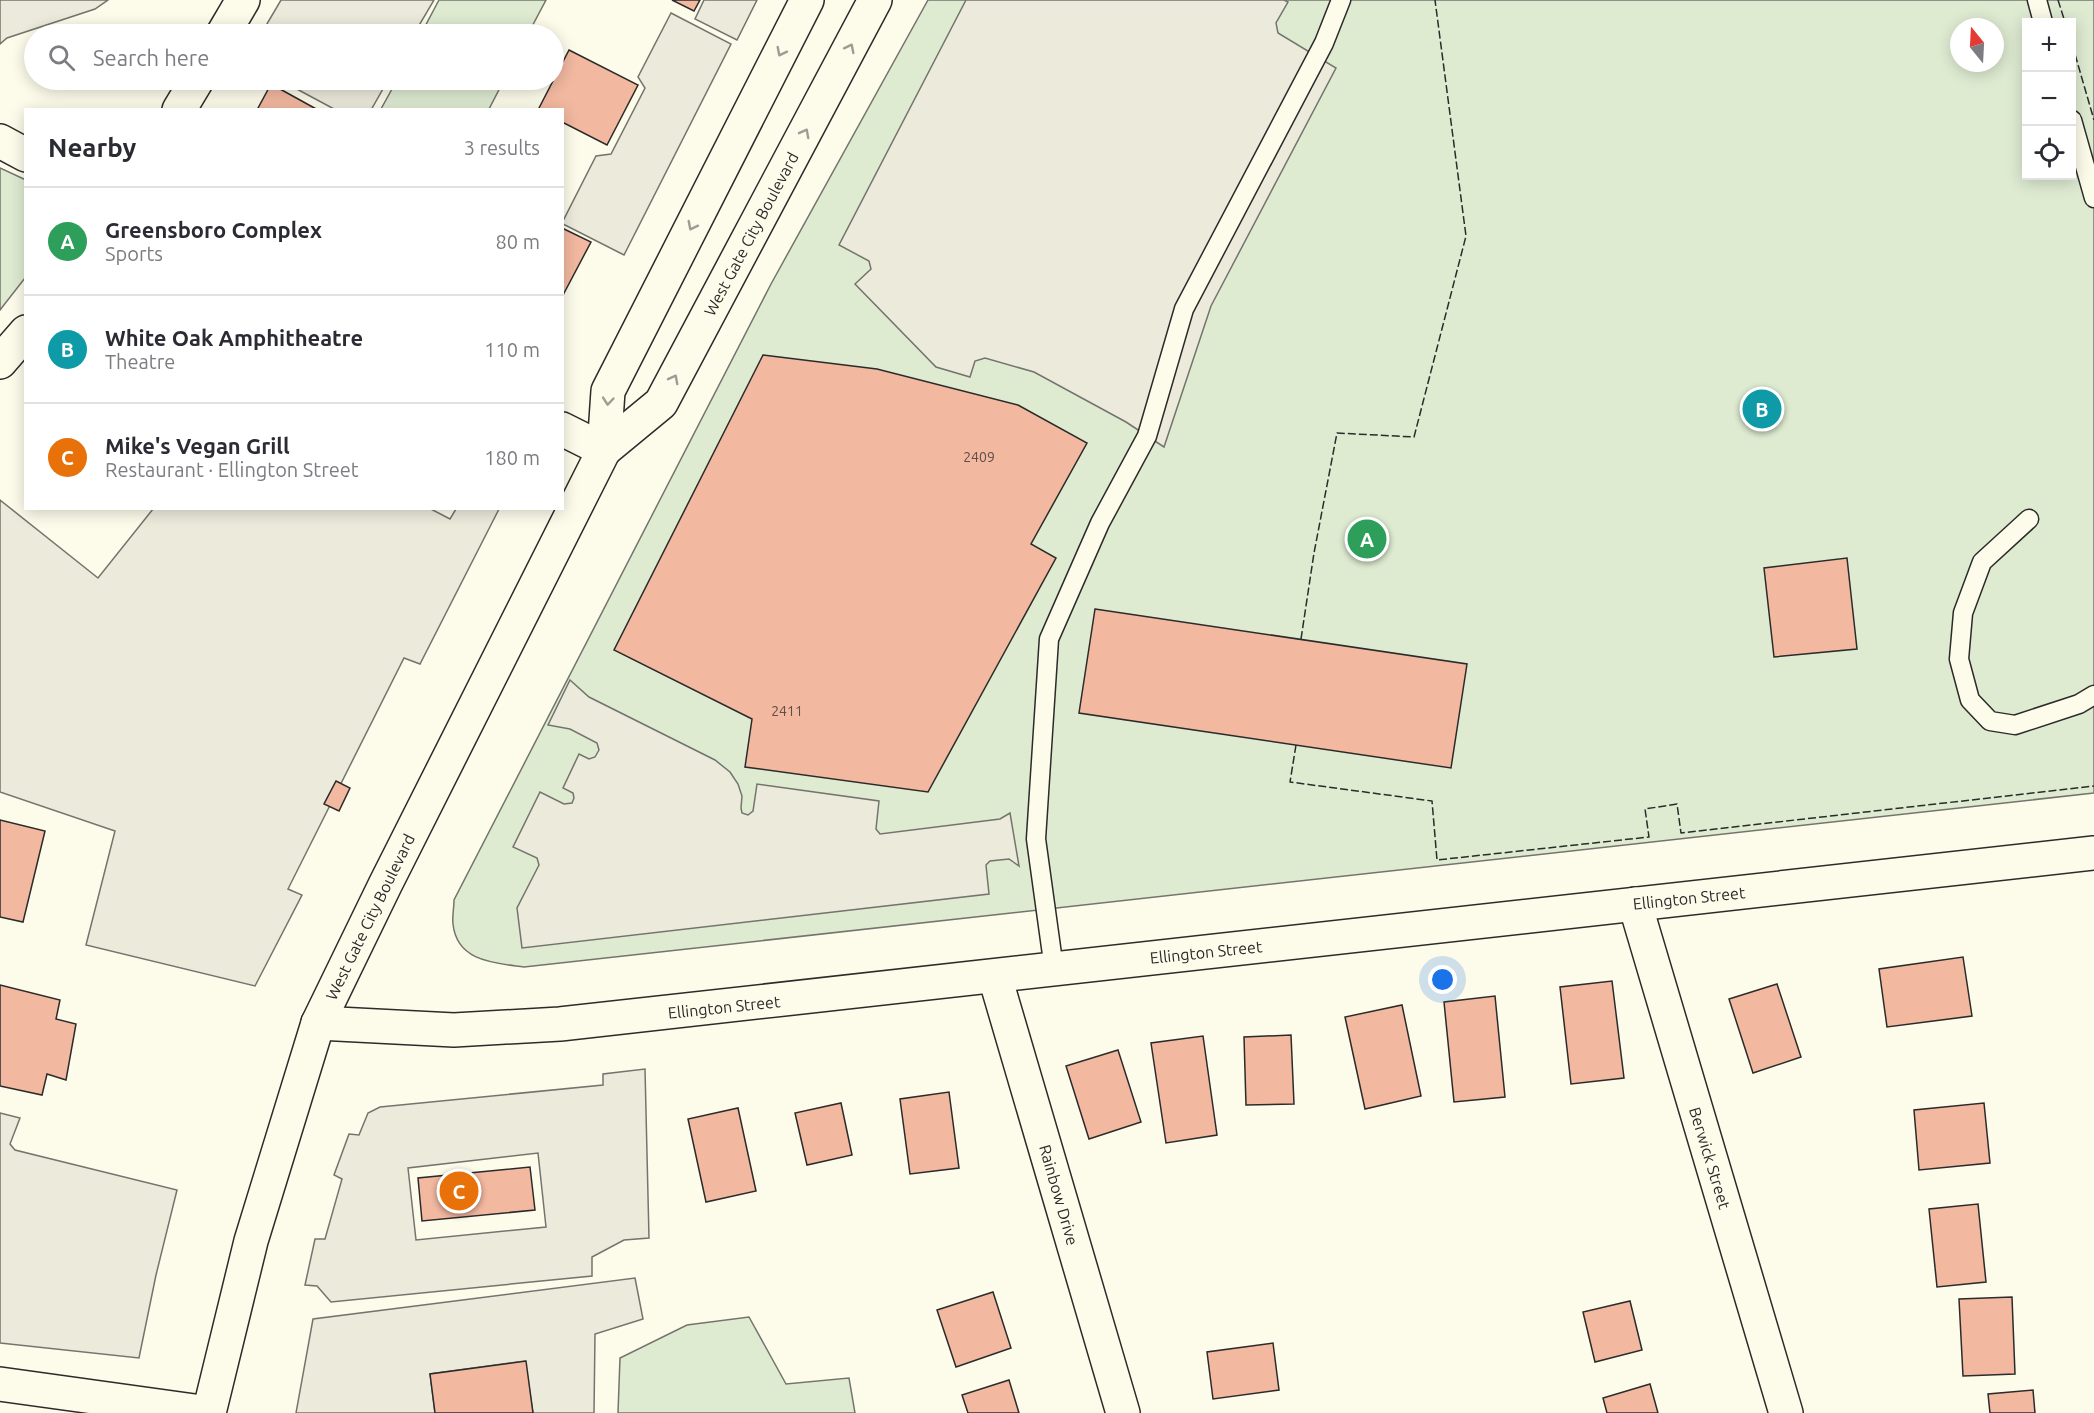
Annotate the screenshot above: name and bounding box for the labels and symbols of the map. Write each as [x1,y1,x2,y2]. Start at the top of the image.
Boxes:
north arrow [1950,18,2004,72]
one-way arrow [843,44,854,55]
one-way arrow [776,46,788,57]
one-way arrow [798,128,810,139]
street label: West Gate City Boulevard [700,149,802,319]
one-way arrow [688,220,699,230]
one-way arrow [667,375,678,385]
pin: B [1742,386,1782,432]
one-way arrow [601,396,614,405]
house number: 2409 [963,449,995,465]
pin: A [1348,516,1386,562]
house number: 2411 [771,703,803,719]
street label: West Gate City Boulevard [322,831,418,1003]
street label: Ellington Street [1632,883,1747,913]
street label: Ellington Street [1149,937,1264,967]
your location [1428,965,1457,994]
street label: Ellington Street [667,992,782,1022]
street label: Berwick Street [1686,1105,1734,1212]
street label: Rainbow Drive [1036,1143,1082,1247]
pin: C [440,1168,478,1214]

